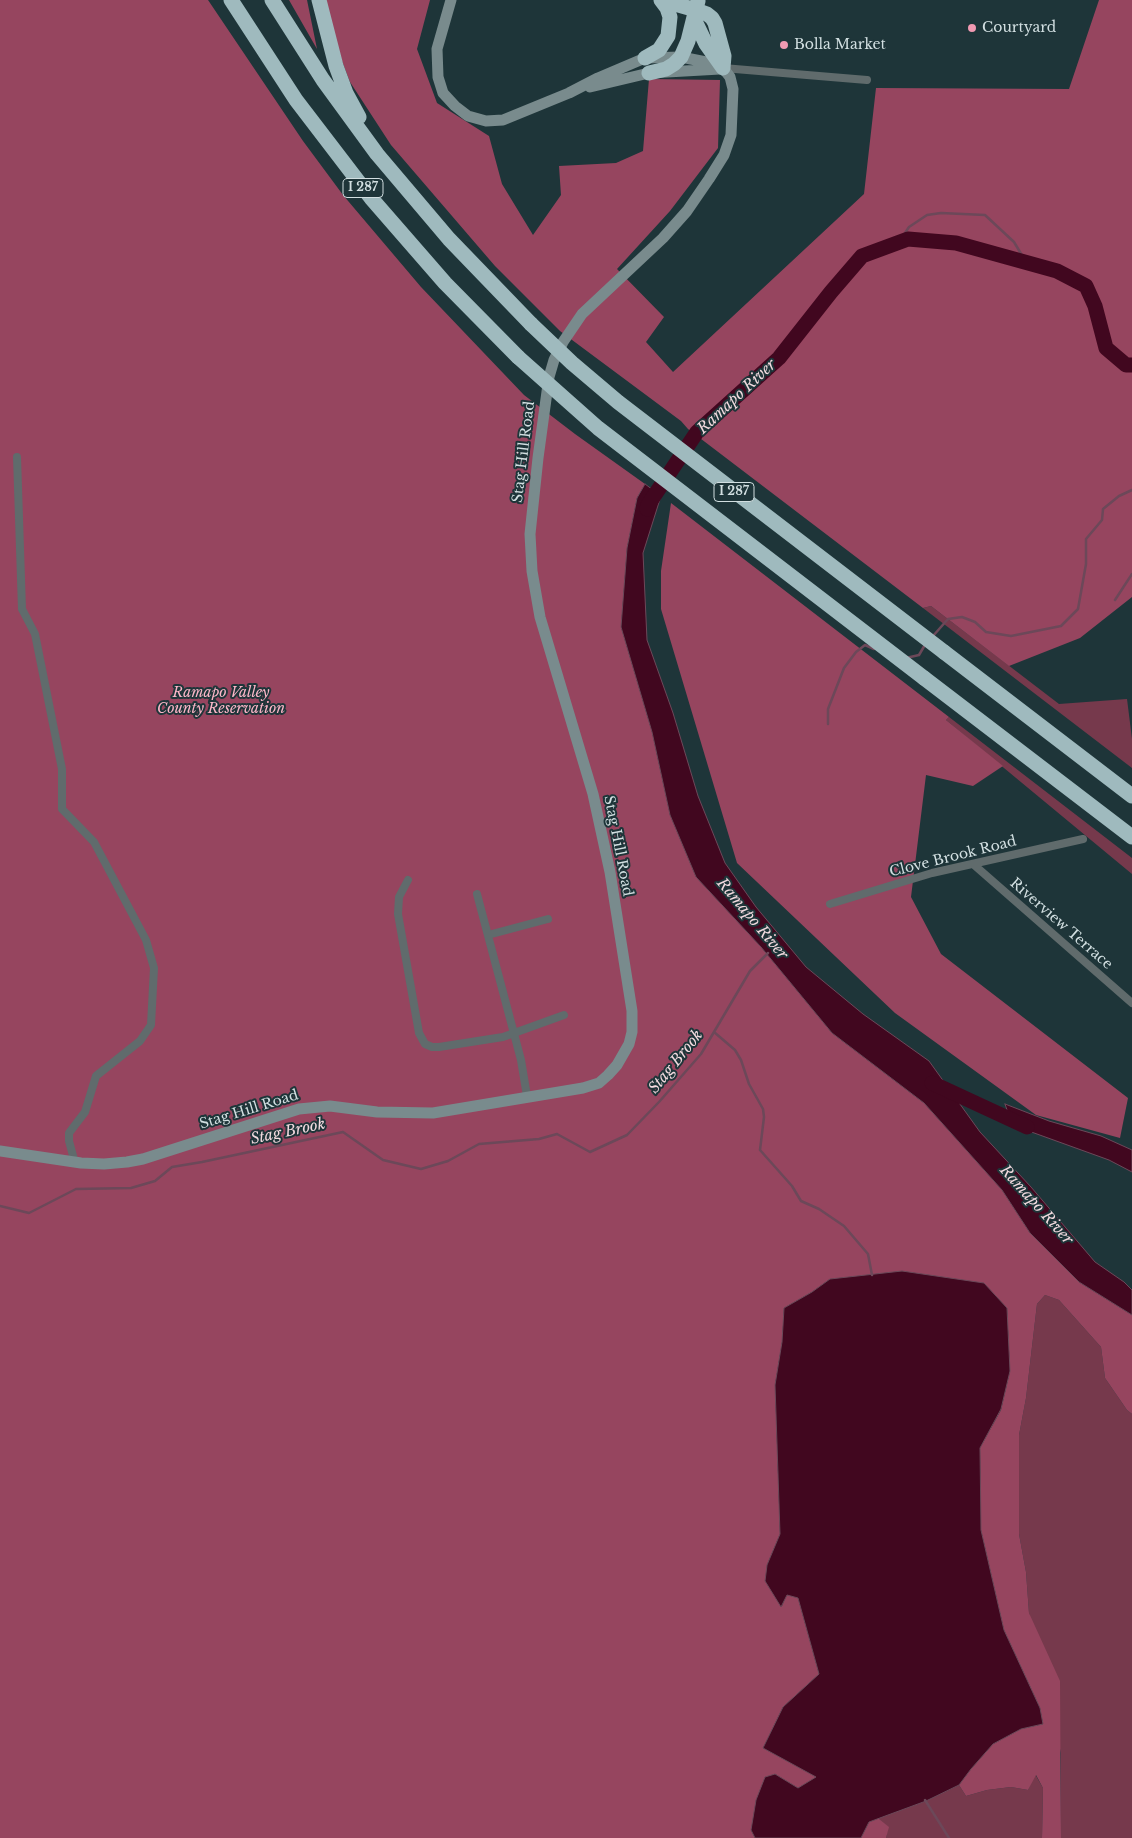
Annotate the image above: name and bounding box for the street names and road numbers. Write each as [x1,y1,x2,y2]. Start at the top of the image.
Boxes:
road number: I 287 [343,178,383,198]
street label: Stag Hill Road [509,400,539,504]
road number: I 287 [714,482,754,502]
street label: Stag Hill Road [600,794,636,898]
street label: Clove Brook Road [888,833,1018,881]
street label: Riverview Terrace [1006,875,1116,973]
street label: Stag Hill Road [198,1087,300,1133]

